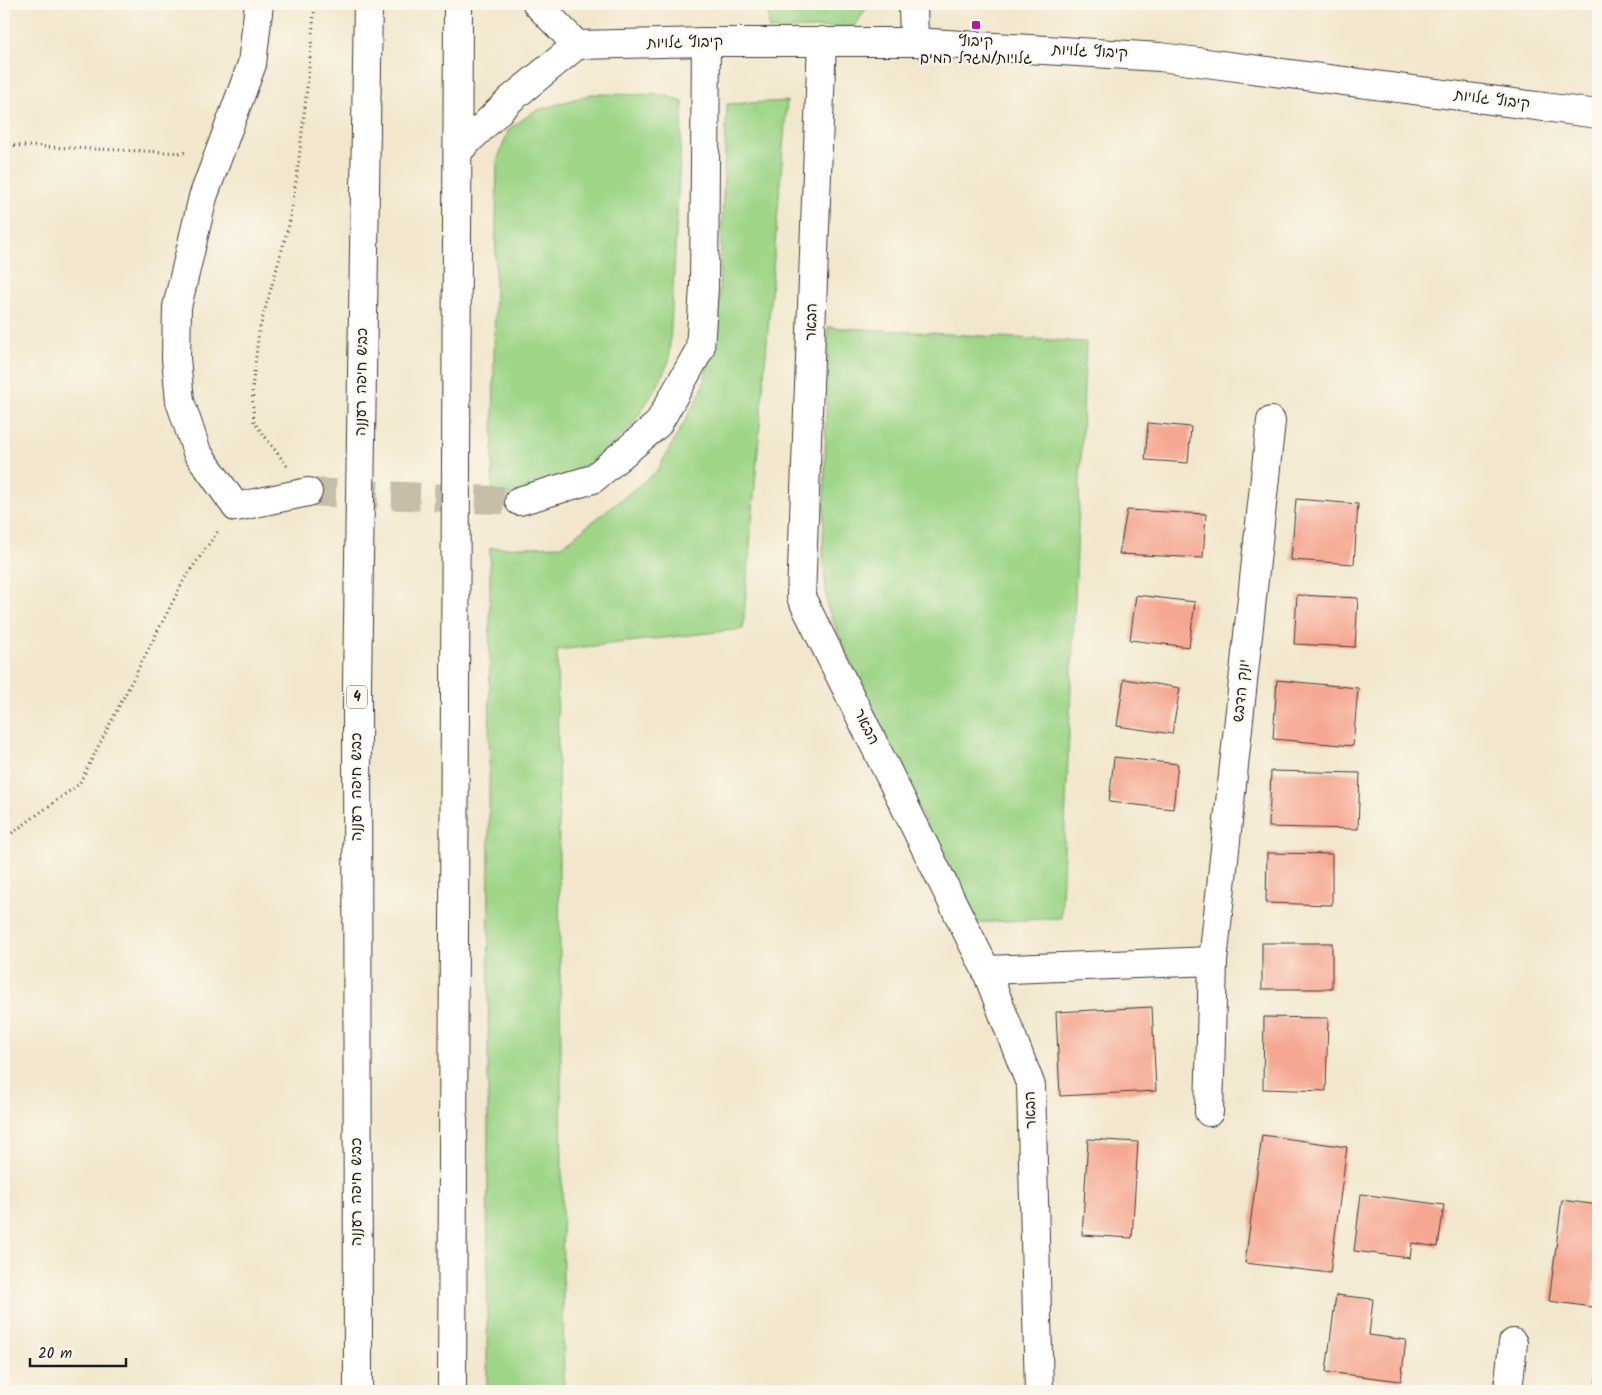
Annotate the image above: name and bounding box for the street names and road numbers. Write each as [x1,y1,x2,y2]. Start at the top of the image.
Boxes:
street label: קיבוץ גלויות [646,30,723,56]
street label: קיבוץ גלויות [1050,38,1129,66]
street label: קיבוץ גלויות [1452,83,1531,117]
street label: הבאר [799,303,825,341]
street label: כביש חיפה רעננה [349,328,375,436]
street label: יונק הדבש [1227,658,1257,724]
road number: 4 [347,686,367,709]
street label: הבאר [847,705,885,749]
street label: כביש חיפה רעננה [345,733,369,841]
street label: הבאר [1018,1091,1044,1129]
street label: כביש חיפה רעננה [345,1138,369,1246]

